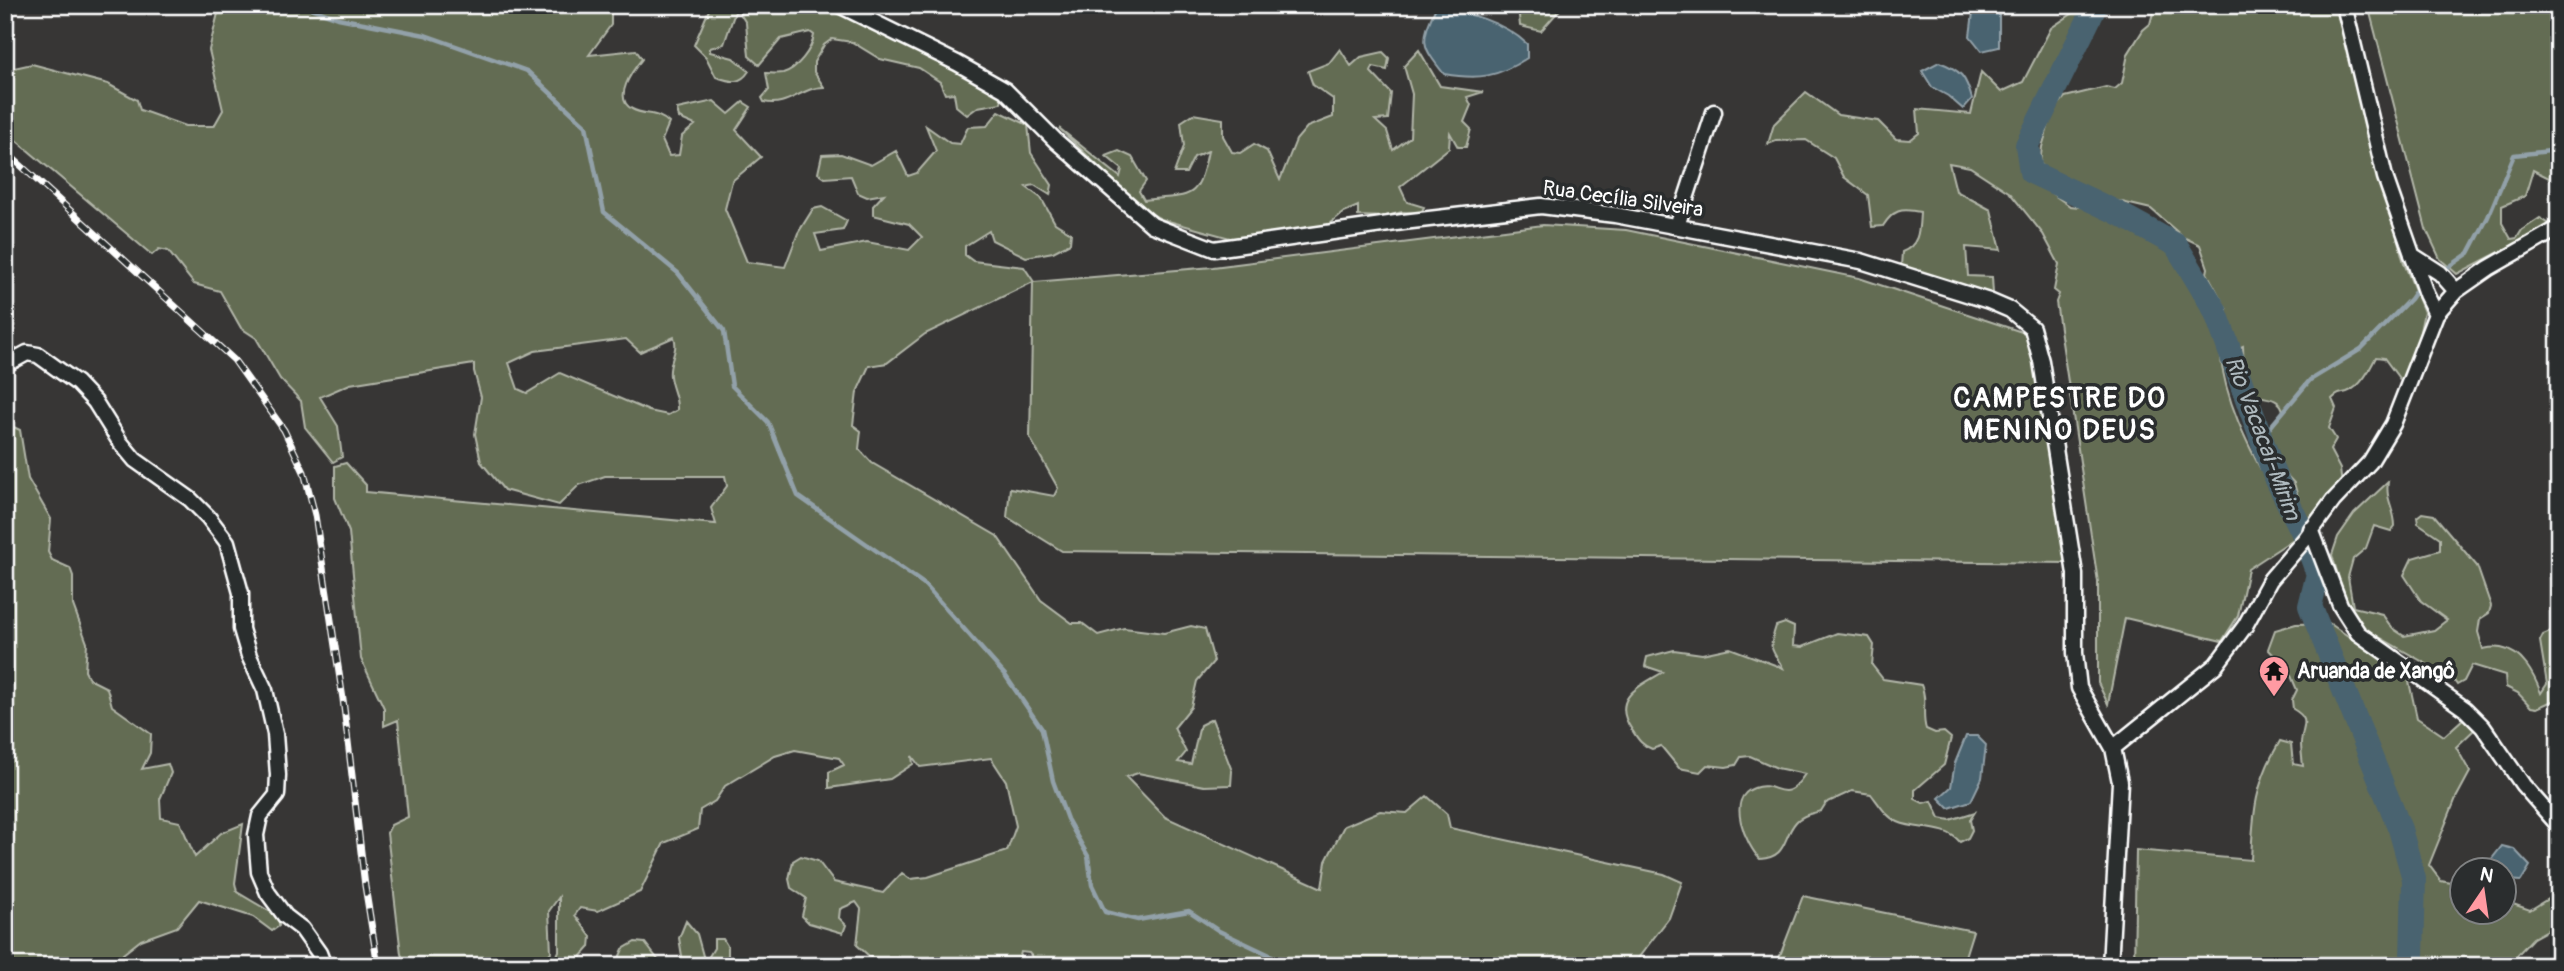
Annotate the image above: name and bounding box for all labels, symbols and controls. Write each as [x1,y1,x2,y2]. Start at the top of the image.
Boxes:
street label: Rua Cecília Silveira [1541,174,1705,224]
water label: Rio Vacacaí-Mirim [2218,352,2308,525]
district label: CAMPESTRE DO MENINO DEUS [1953,381,2167,448]
temple icon: Aruanda de Xangô [2257,654,2291,698]
place label: Aruanda de Xangô [2297,658,2455,685]
north arrow [2448,856,2518,926]
text: N [2478,862,2496,889]

